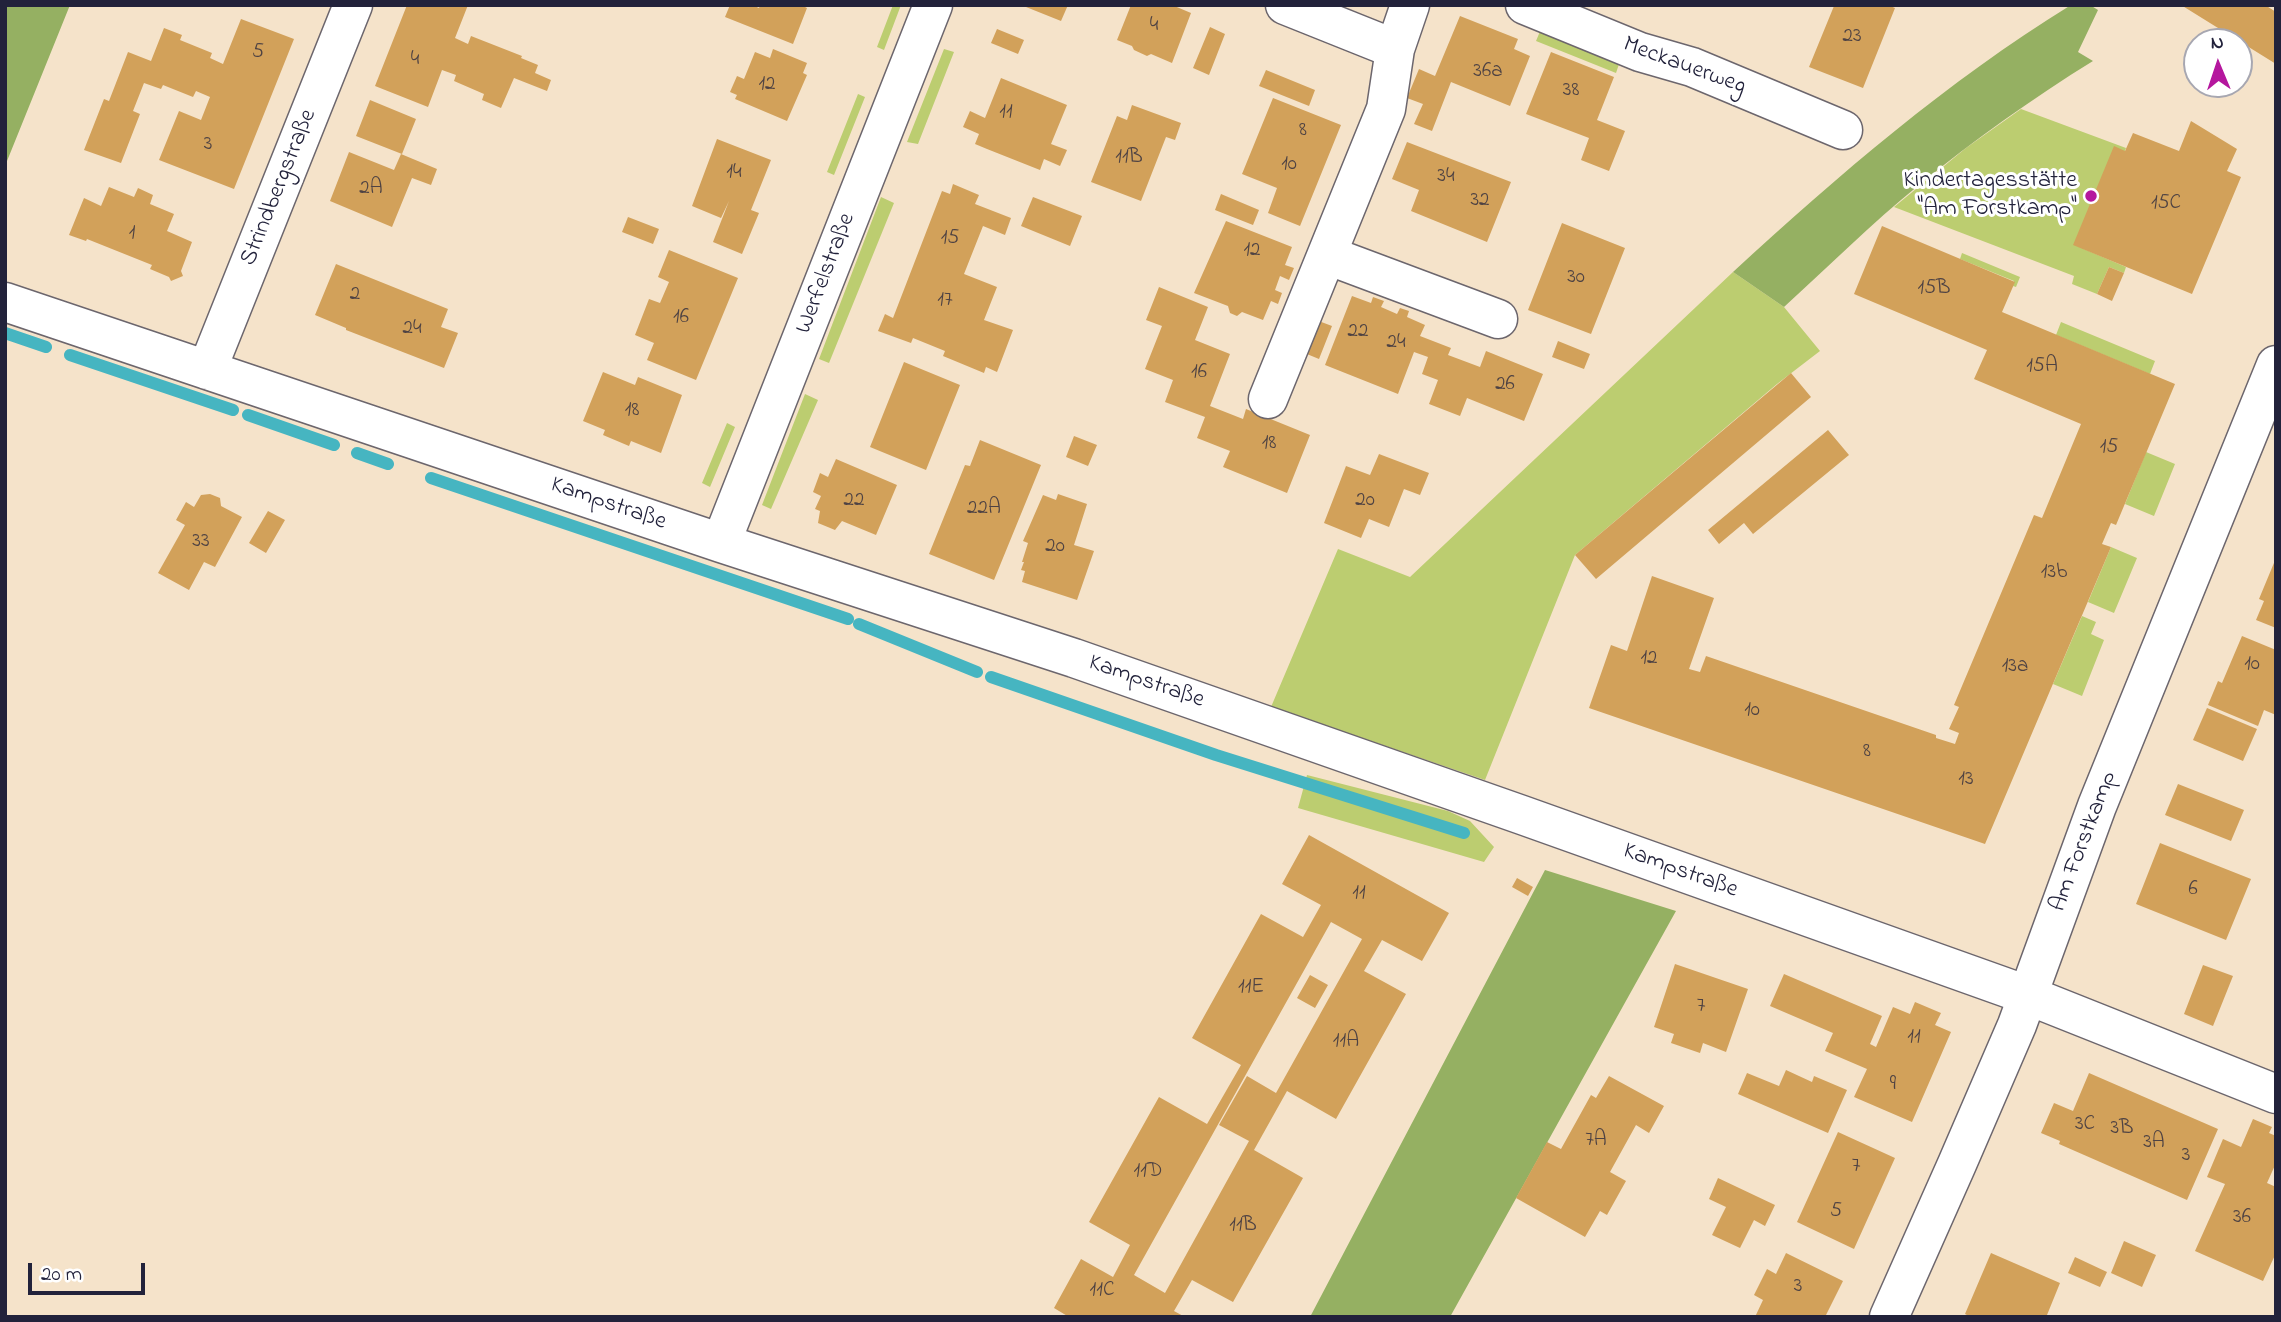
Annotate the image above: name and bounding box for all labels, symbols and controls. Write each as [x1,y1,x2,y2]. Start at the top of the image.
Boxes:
house number: 4 [1150,14,1158,40]
house number: 23 [1842,25,1862,51]
north arrow [2183,28,2253,98]
text: N [2210,30,2224,57]
street label: Meckauerweg [1619,31,1749,103]
house number: 5 [252,41,264,67]
house number: 4 [411,48,419,74]
house number: 36a [1473,60,1503,86]
house number: 12 [758,73,776,99]
house number: 38 [1563,79,1579,105]
house number: 11 [999,101,1013,127]
street label: Strindbergstraße [236,106,324,270]
house number: 8 [1299,119,1307,145]
house number: 3 [204,133,212,159]
house number: 11B [1115,146,1143,172]
house number: 10 [1281,153,1297,179]
house number: 14 [726,161,742,187]
house number: 34 [1437,165,1455,191]
place label: Kindertagesstätte "Am Forstkamp" [1903,168,2077,224]
house number: 2A [359,177,383,203]
marker: Kindertagesstätte "Am Forstkamp" [2083,188,2099,204]
house number: 32 [1470,189,1490,215]
house number: 15C [2151,192,2181,218]
street label: Werfelstraße [791,210,863,338]
house number: 1 [129,222,135,248]
house number: 15 [941,227,959,253]
house number: 12 [1243,239,1261,265]
house number: 30 [1567,266,1585,292]
house number: 15B [1918,277,1950,303]
house number: 2 [350,283,360,309]
house number: 17 [937,289,953,315]
house number: 16 [673,306,689,332]
house number: 24 [402,317,422,343]
house number: 22 [1348,320,1368,346]
house number: 24 [1386,331,1406,357]
house number: 15A [2026,355,2058,381]
house number: 16 [1191,361,1207,387]
house number: 26 [1495,373,1515,399]
house number: 18 [625,399,639,425]
house number: 18 [1262,432,1276,458]
house number: 15 [2100,436,2118,462]
street label: Kampstraße [546,472,670,538]
house number: 22 [844,489,864,515]
house number: 20 [1355,489,1375,515]
house number: 22A [967,497,1001,523]
house number: 33 [192,530,210,556]
house number: 20 [1045,535,1065,561]
house number: 13b [2041,561,2067,587]
house number: 12 [1640,647,1658,673]
street label: Kampstraße [1084,650,1208,716]
house number: 10 [2244,653,2260,679]
house number: 13a [2002,655,2028,681]
house number: 10 [1744,699,1760,725]
house number: 8 [1863,740,1871,766]
house number: 13 [1958,768,1974,794]
street label: Am Forstkamp [2045,768,2125,916]
street label: Kampstraße [1619,838,1741,906]
house number: 6 [2188,878,2198,904]
house number: 11 [1352,882,1366,908]
house number: 11E [1238,976,1264,1002]
house number: 7 [1697,995,1705,1021]
house number: 11 [1907,1026,1921,1052]
house number: 11A [1333,1030,1359,1056]
house number: 9 [1890,1073,1896,1099]
house number: 3C [2075,1113,2095,1139]
house number: 3B [2111,1117,2133,1143]
house number: 7A [1585,1129,1607,1155]
house number: 3A [2143,1131,2165,1157]
house number: 3 [2182,1144,2190,1170]
house number: 7 [1852,1155,1860,1181]
house number: 11D [1134,1160,1162,1186]
house number: 5 [1830,1200,1842,1226]
house number: 36 [2233,1206,2251,1232]
house number: 11B [1229,1214,1257,1240]
scale bar [32,1248,149,1292]
text: 20 m [41,1260,82,1290]
house number: 3 [1794,1275,1802,1301]
house number: 11C [1090,1279,1114,1305]

